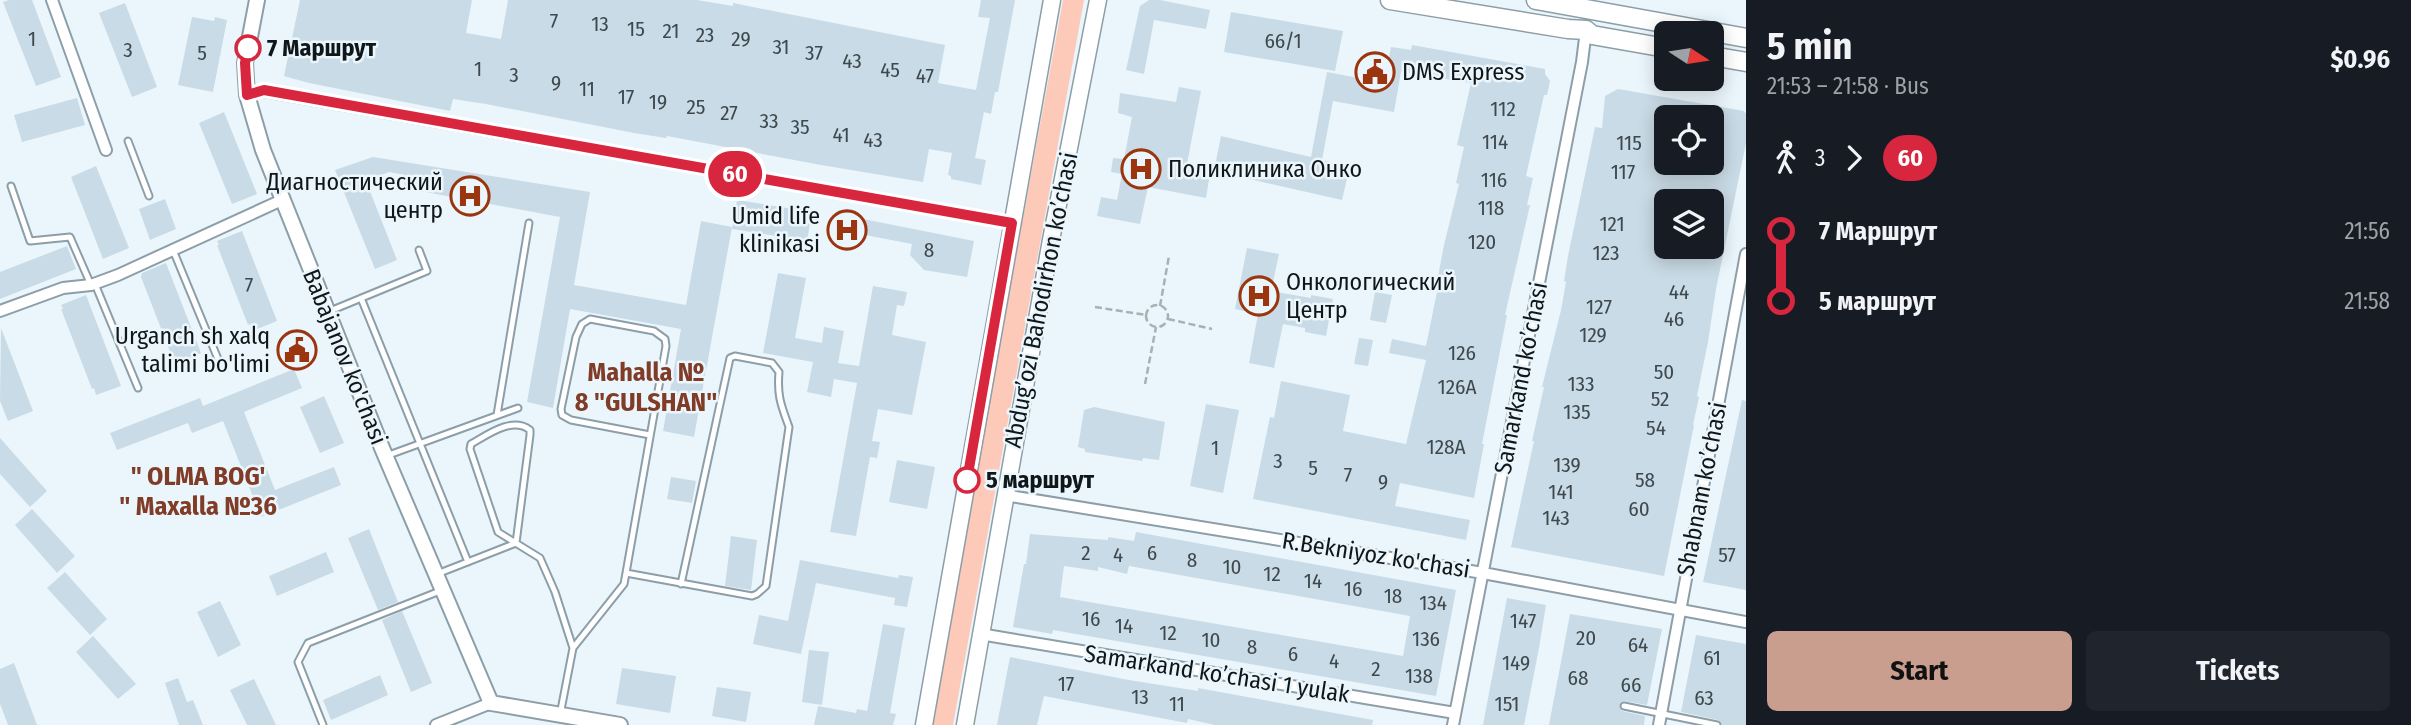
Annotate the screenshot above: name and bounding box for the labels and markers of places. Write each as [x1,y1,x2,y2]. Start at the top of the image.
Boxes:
place label: 7 Маршрут [267,34,377,62]
marker: 7 Маршрут [235,35,261,61]
public building icon: DMS Express [1354,51,1396,93]
place label: DMS Express [1402,58,1524,86]
hospital icon: Поликлиника Онко [1120,148,1162,190]
place label: Поликлиника Онко [1168,155,1362,183]
place label: Диагностический центр [265,168,443,224]
hospital icon: Диагностический центр [449,175,491,217]
place label: Umid life klinikasi [732,202,820,258]
hospital icon: Umid life klinikasi [826,209,868,251]
place label: Онкологический Центр [1286,268,1455,324]
hospital icon: Онкологический Центр [1238,275,1280,317]
place label: Urganch sh xalq talimi bo'limi [115,322,270,378]
public building icon: Urganch sh xalq talimi bo'limi [276,329,318,371]
place label: 5 маршрут [986,466,1095,494]
marker: 5 маршрут [954,467,980,493]

